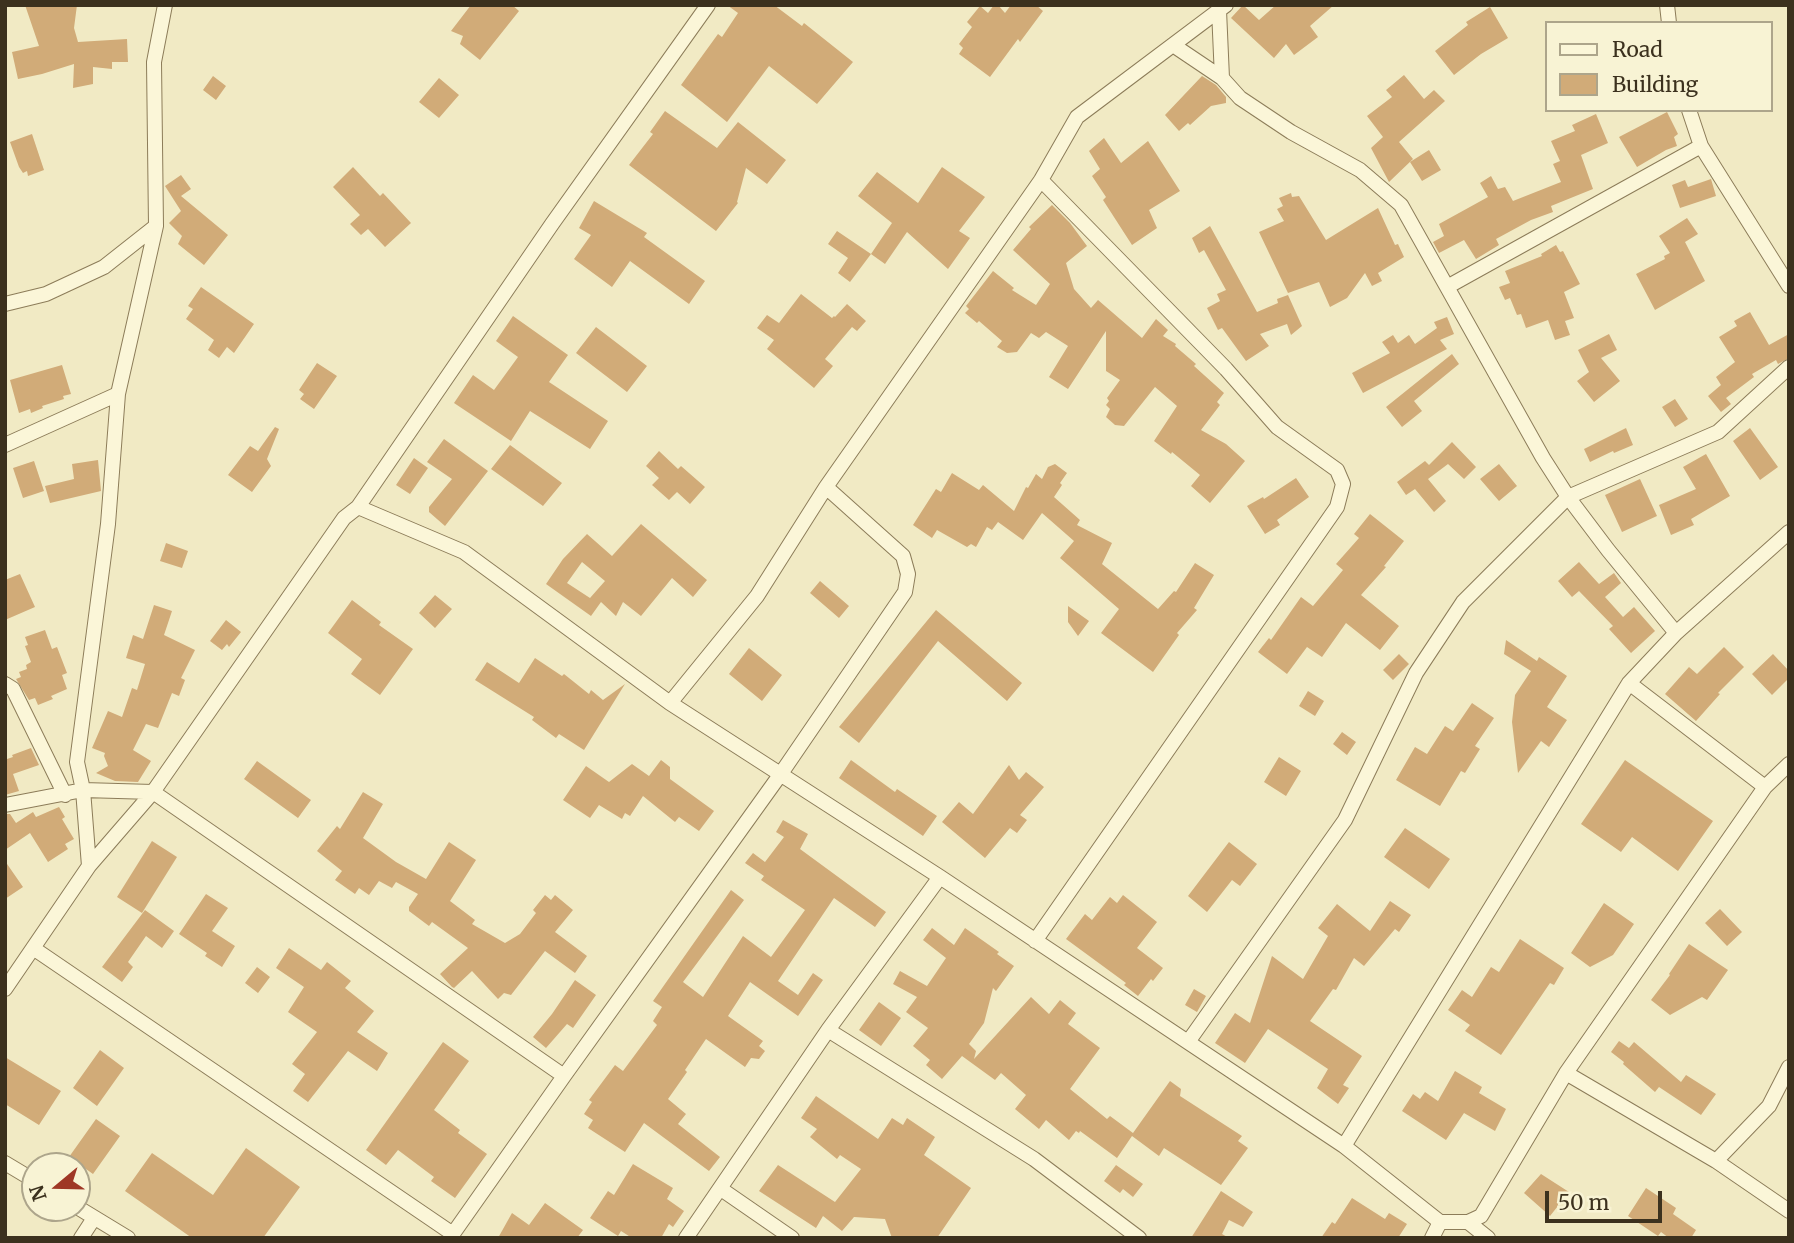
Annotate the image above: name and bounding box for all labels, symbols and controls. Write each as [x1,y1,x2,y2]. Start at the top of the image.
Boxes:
legend [1546,21,1773,112]
text: Road [1612,36,1663,63]
text: Building [1612,71,1698,98]
north arrow [21,1152,91,1222]
scale bar [1549,1176,1666,1220]
text: N [24,1182,52,1204]
text: 50 m [1558,1189,1609,1216]

